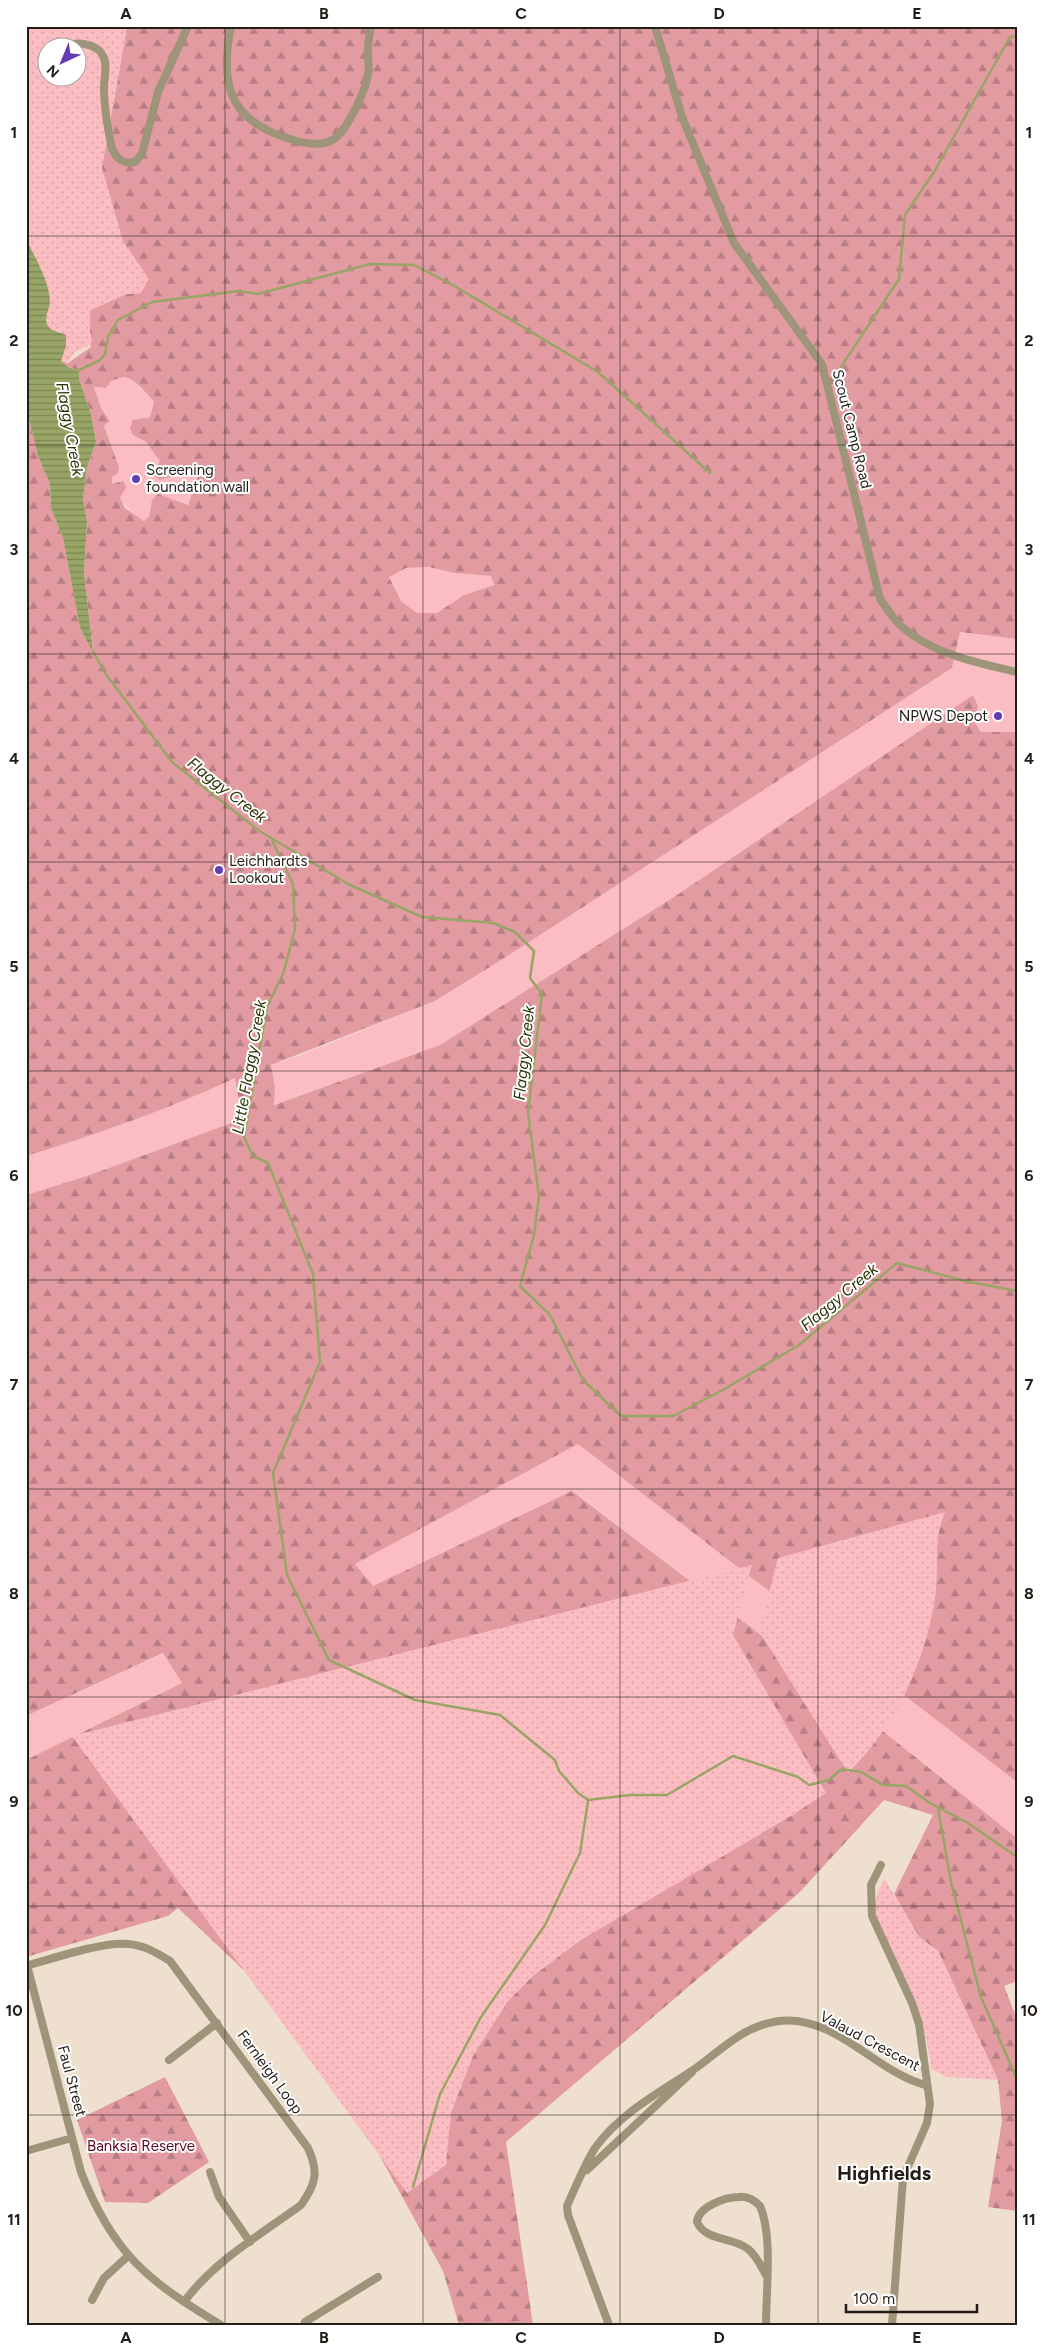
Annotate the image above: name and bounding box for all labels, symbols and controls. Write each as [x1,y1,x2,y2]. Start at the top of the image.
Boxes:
text: A [120,4,132,23]
text: B [319,4,329,23]
text: C [515,4,527,23]
text: D [713,4,725,23]
text: E [912,4,922,23]
north arrow [38,38,88,88]
text: N [44,61,63,81]
text: 1 [11,123,17,142]
text: 1 [1026,123,1032,142]
text: 2 [9,331,19,350]
text: 2 [1024,331,1034,350]
street label: Scout Camp Road [828,368,876,490]
water label: Flaggy Creek [52,381,88,479]
place label: Screening foundation wall [146,461,249,496]
marker: Screening foundation wall [130,473,142,485]
text: 3 [10,540,19,559]
text: 3 [1025,540,1034,559]
place label: NPWS Depot [899,707,988,725]
marker: NPWS Depot [992,710,1004,722]
text: 4 [9,749,19,768]
text: 4 [1024,749,1034,768]
water label: Flaggy Creek [184,753,271,827]
place label: Leichhardts Lookout [229,852,308,887]
marker: Leichhardts Lookout [213,864,225,876]
text: 5 [9,957,19,976]
text: 5 [1024,957,1034,976]
water label: Little Flaggy Creek [228,997,270,1135]
water label: Flaggy Creek [510,1004,539,1101]
text: 6 [9,1166,19,1185]
text: 6 [1024,1166,1034,1185]
water label: Flaggy Creek [797,1258,882,1335]
text: 7 [10,1375,19,1394]
text: 7 [1025,1375,1034,1394]
text: 8 [9,1584,19,1603]
text: 8 [1024,1584,1034,1603]
text: 9 [9,1792,19,1811]
text: 9 [1024,1792,1034,1811]
text: 10 [5,2001,23,2020]
text: 10 [1020,2001,1038,2020]
street label: Valaud Crescent [817,2007,923,2075]
street label: Fernleigh Loop [233,2026,307,2118]
street label: Faul Street [54,2043,90,2119]
park label: Banksia Reserve [87,2137,195,2155]
district label: Highfields [837,2161,931,2185]
text: 11 [7,2210,21,2229]
text: 11 [1022,2210,1036,2229]
scale bar [846,2281,977,2313]
text: 100 m [853,2290,895,2308]
text: A [120,2328,132,2347]
text: B [319,2328,329,2347]
text: C [515,2328,527,2347]
text: D [713,2328,725,2347]
text: E [912,2328,922,2347]

